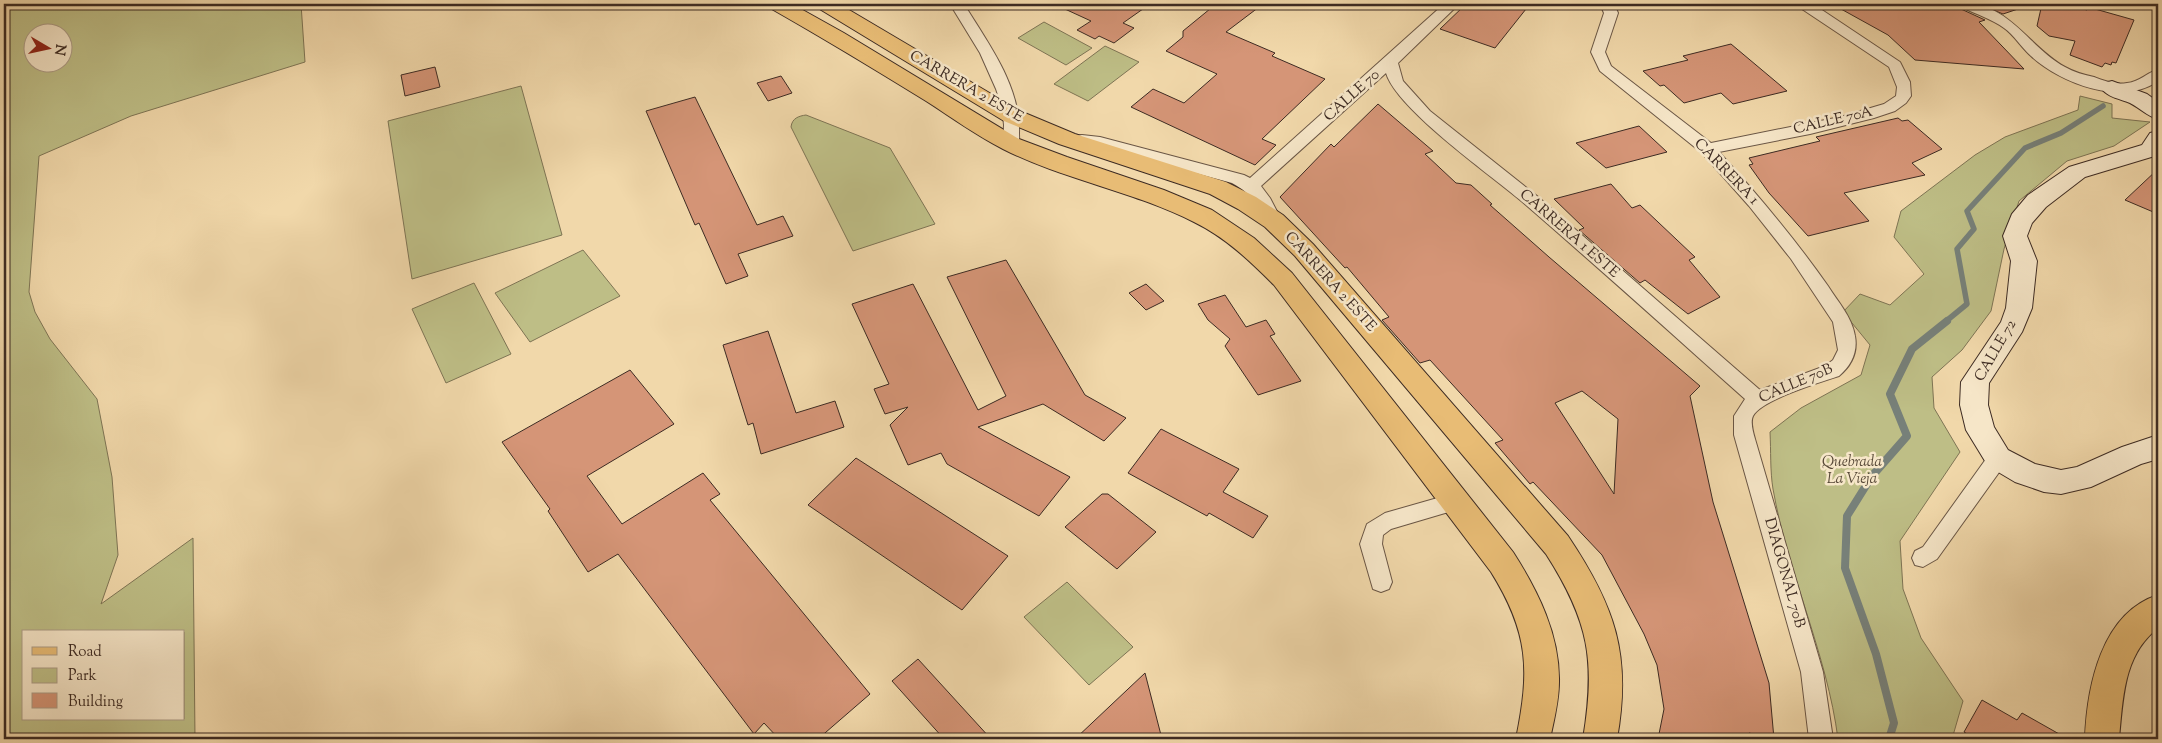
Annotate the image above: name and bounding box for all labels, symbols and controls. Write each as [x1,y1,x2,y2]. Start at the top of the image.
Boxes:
north arrow [22,22,72,72]
text: N [48,43,70,57]
street label: CARRERA 2 ESTE [905,46,1027,128]
street label: CALLE 70 [1319,65,1385,127]
street label: CALLE 70A [1791,102,1875,140]
street label: CARRERA 1 [1689,134,1763,210]
street label: CARRERA 1 ESTE [1514,185,1624,283]
street label: CARRERA 2 ESTE [1279,227,1381,337]
street label: CALLE 72 [1970,316,2022,386]
street label: CALLE 70B [1756,359,1837,409]
park label: Quebrada La Vieja [1822,452,1882,490]
street label: DIAGONAL 70B [1758,515,1810,631]
legend [22,630,185,720]
text: Road [68,642,102,663]
text: Park [68,666,97,687]
text: Building [68,692,123,713]

